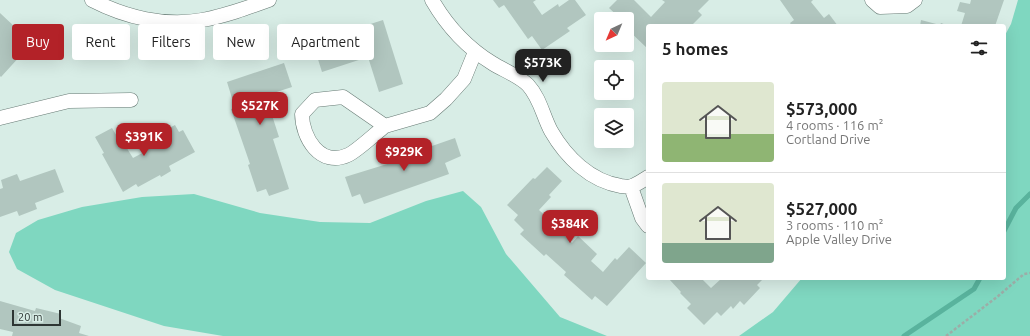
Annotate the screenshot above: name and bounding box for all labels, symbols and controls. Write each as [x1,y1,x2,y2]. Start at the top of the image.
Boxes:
north arrow [594,12,634,52]
map controls [594,12,634,148]
chip: Buy [12,24,64,60]
chip: Rent [72,24,130,60]
chip: Filters [138,24,205,60]
chip: New [213,24,269,60]
chip: Apartment [277,24,374,60]
icon: filters [968,37,990,59]
text: 5 homes [662,39,728,58]
pin: $573K [515,49,571,83]
text: $573K [524,55,562,69]
button: locate [594,60,634,100]
pin: $527K [232,92,288,126]
text: $527K [241,98,279,112]
icon: home [694,98,742,146]
text: $573,000 [786,99,857,118]
button: layers [594,108,634,148]
text: 4 rooms · 116 m² [786,118,883,132]
pin: $391K [116,123,172,157]
text: $391K [125,129,163,143]
text: Cortland Drive [786,132,870,146]
pin: $929K [376,138,432,172]
text: $929K [385,144,423,158]
icon: home [694,199,742,247]
text: $527,000 [786,199,857,218]
pin: $384K [542,210,598,244]
text: $384K [551,216,589,230]
text: 3 rooms · 110 m² [786,218,883,232]
text: Apple Valley Drive [786,232,892,246]
scale bar [12,308,61,327]
text: 20 m [18,311,42,323]

